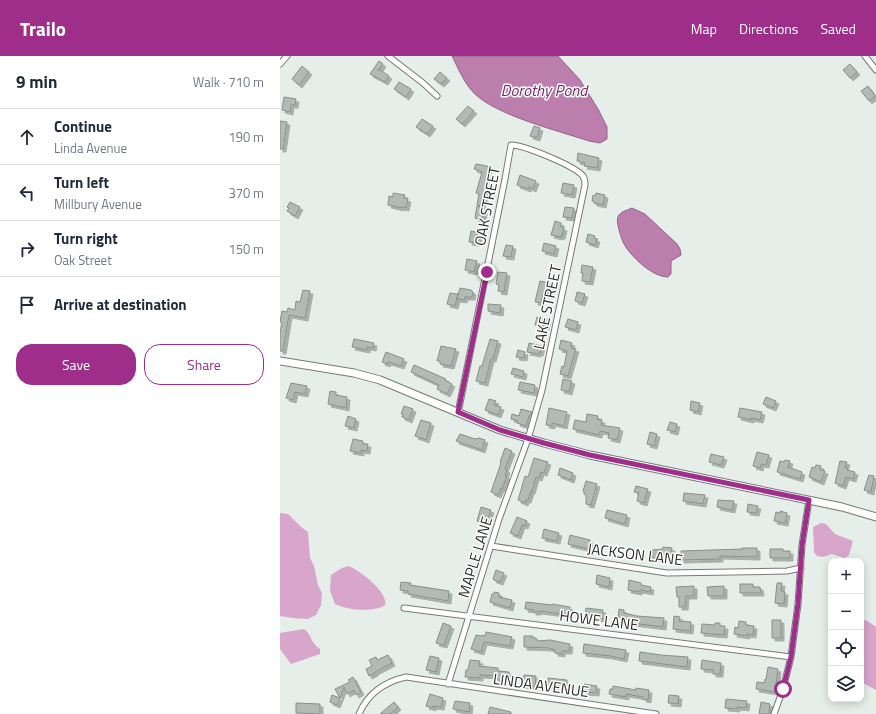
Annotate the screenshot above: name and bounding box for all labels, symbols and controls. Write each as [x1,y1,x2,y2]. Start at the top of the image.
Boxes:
text: Trailo [20,14,66,43]
text: Map [691,18,717,39]
text: Directions [739,18,798,39]
text: Saved [820,18,856,39]
text: 9 min [16,69,57,95]
text: Walk · 710 m [193,72,264,92]
water label: Dorothy Pond [501,78,589,102]
text: Continue [54,115,112,138]
icon: ahead [16,126,38,148]
text: 190 m [228,127,264,147]
text: Linda Avenue [54,138,127,158]
street label: OAK STREET [468,164,506,248]
text: Turn left [54,171,109,194]
icon: left [16,182,38,204]
text: 370 m [228,183,264,203]
text: Millbury Avenue [54,194,142,214]
text: Turn right [54,227,118,250]
icon: right [16,238,38,260]
text: 150 m [228,239,264,259]
text: Oak Street [54,250,112,270]
street label: LAKE STREET [527,262,567,351]
route end [478,263,496,281]
text: Arrive at destination [54,293,187,316]
icon: arrive [16,294,38,316]
button: Save [16,344,136,385]
button: Share [144,344,264,385]
street label: MAPLE LANE [452,514,498,600]
street label: JACKSON LANE [586,537,684,571]
map controls [828,558,864,702]
button: + [828,558,864,594]
button: − [828,594,864,630]
street label: HOWE LANE [558,604,640,636]
button: locate [828,630,864,666]
button: layers [828,666,864,702]
street label: LINDA AVENUE [492,667,590,703]
route start [774,680,792,698]

